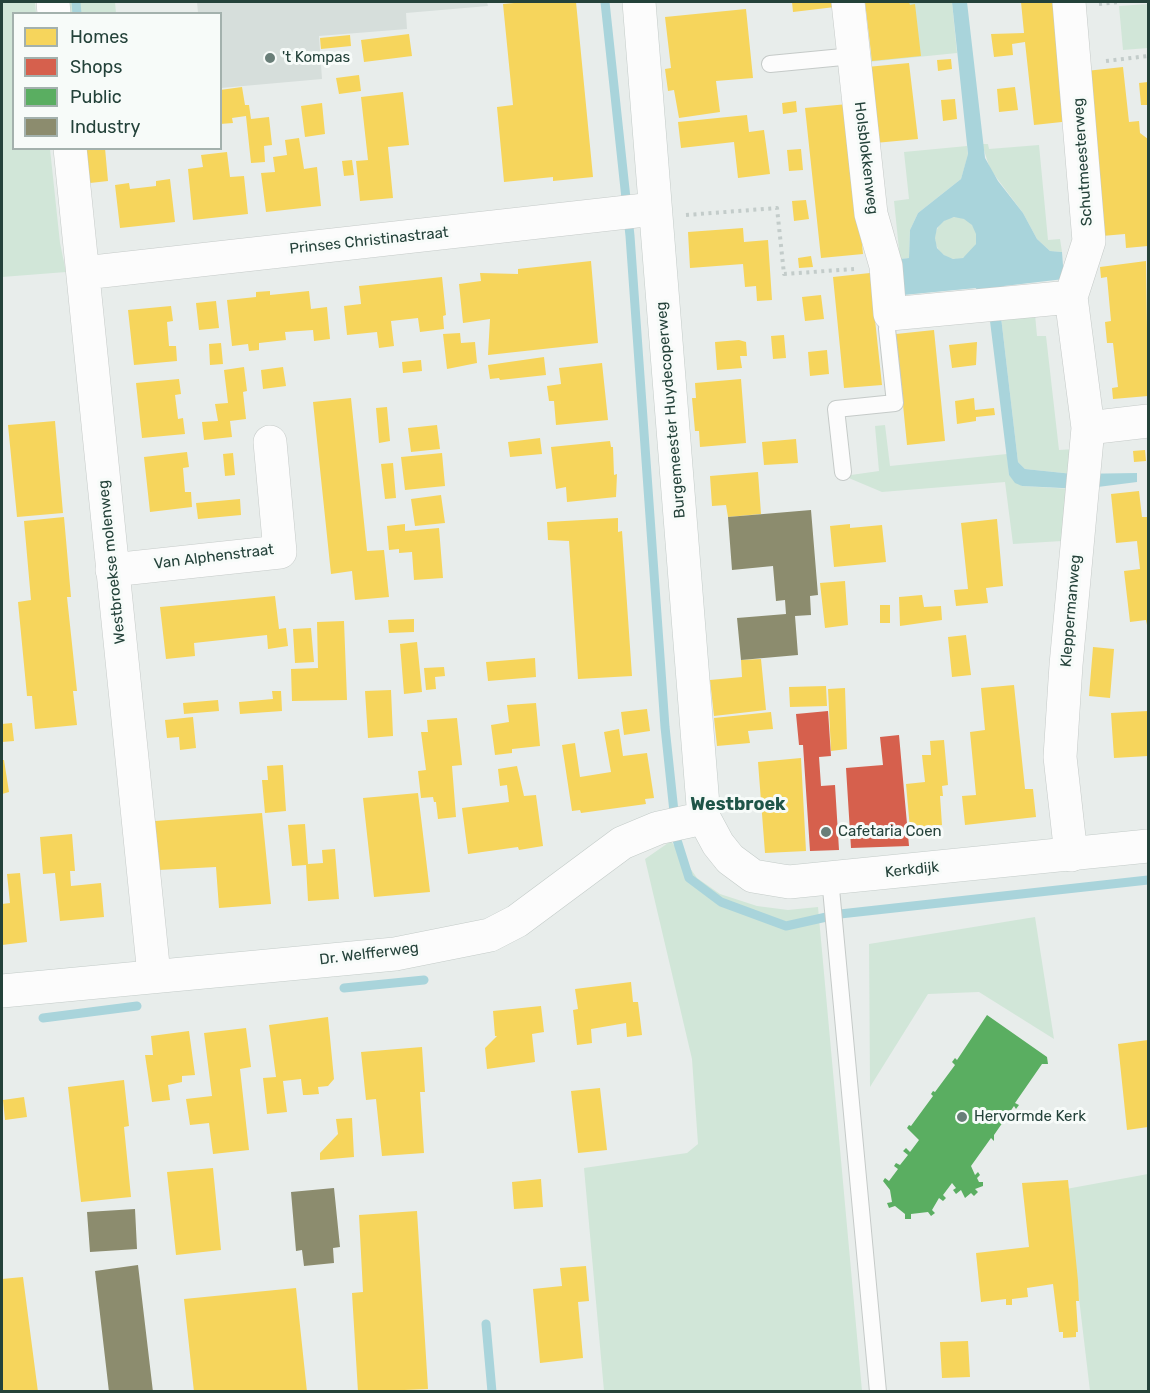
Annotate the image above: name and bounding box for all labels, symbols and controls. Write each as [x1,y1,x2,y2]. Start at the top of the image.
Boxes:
legend [12,12,222,150]
text: Homes [70,26,128,48]
place label: 't Kompas [282,49,350,67]
marker: 't Kompas [263,51,277,65]
text: Shops [70,56,122,78]
text: Public [70,86,122,108]
street label: Schutmeesterweg [1070,97,1096,227]
street label: Holsblokkenweg [850,101,882,215]
text: Industry [70,116,140,138]
street label: Prinses Christinastraat [289,224,449,258]
street label: Burgemeester Huydecoperweg [653,301,689,519]
street label: Westbroekse molenweg [94,479,130,645]
street label: Van Alphenstraat [153,541,275,573]
street label: Kleppermanweg [1057,554,1085,668]
district label: Westbroek [690,794,786,816]
place label: Cafetaria Coen [838,823,942,841]
marker: Cafetaria Coen [819,825,833,839]
street label: Kerkdijk [884,858,940,882]
street label: Dr. Welfferweg [318,939,420,969]
place label: Hervormde Kerk [974,1108,1086,1126]
marker: Hervormde Kerk [955,1110,969,1124]

